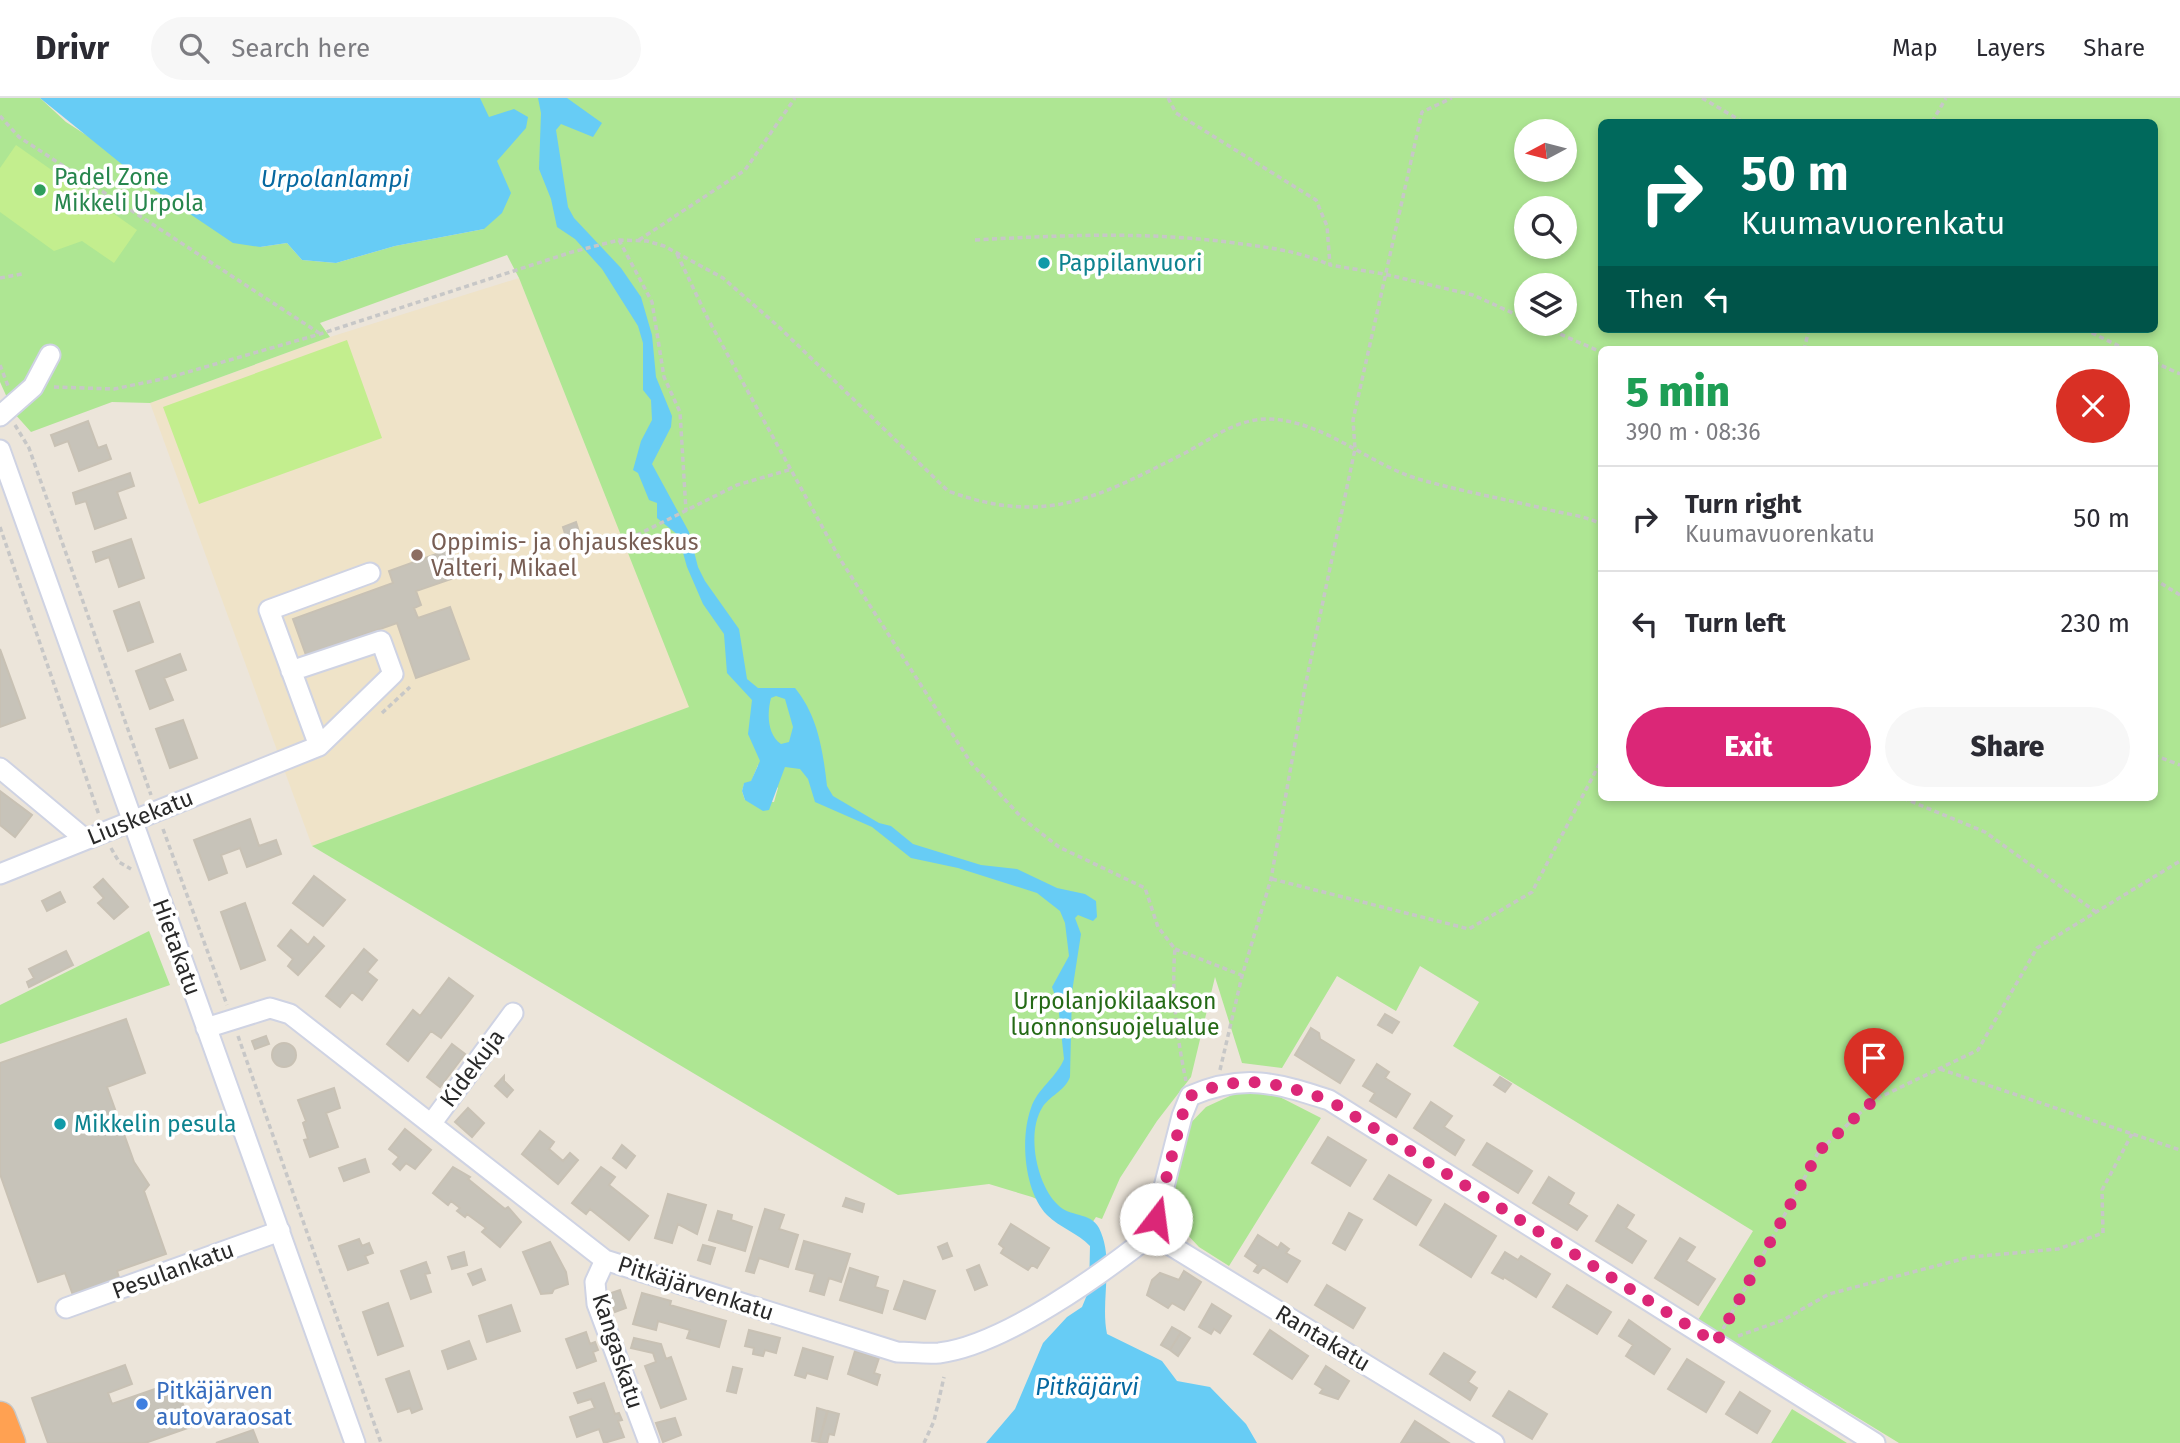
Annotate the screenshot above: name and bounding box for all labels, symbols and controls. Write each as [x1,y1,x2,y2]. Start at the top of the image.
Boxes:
search box [151,17,641,80]
text: Drivr [35,28,109,68]
icon: search [175,29,213,67]
text: Search here [231,33,370,64]
text: Map [1892,34,1938,62]
text: Layers [1976,34,2045,62]
text: Share [2083,34,2145,62]
north arrow [1514,119,1577,182]
map controls [1514,119,1577,336]
text: 50 m [1741,144,1849,203]
icon: right [1626,147,1717,238]
place label: Padel Zone Mikkeli Urpola [54,163,204,217]
water label: Urpolanlampi [261,165,410,193]
marker: Padel Zone Mikkeli Urpola [32,182,48,198]
button: search [1514,196,1577,259]
text: Kuumavuorenkatu [1741,204,2005,242]
place label: Pappilanvuori [1058,249,1202,277]
marker: Pappilanvuori [1036,255,1052,271]
button: layers [1514,273,1577,336]
icon: left [1698,280,1736,318]
text: Then [1626,284,1684,315]
text: 5 min [1626,367,1730,417]
button: close [2056,369,2130,443]
text: 390 m · 08:36 [1626,418,1761,446]
text: Turn right [1685,489,1802,520]
icon: right [1626,500,1664,538]
text: 50 m [2073,503,2130,534]
text: Kuumavuorenkatu [1685,520,1875,548]
place label: Oppimis- ja ohjauskeskus Valteri, Mikael [431,528,698,582]
marker: Oppimis- ja ohjauskeskus Valteri, Mikael [409,547,425,563]
icon: left [1626,605,1664,643]
text: Turn left [1685,608,1786,639]
text: 230 m [2061,608,2130,639]
button: Exit [1626,707,1871,787]
button: Share [1885,707,2130,787]
street label: Liuskekatu [83,783,197,851]
street label: Hietakatu [147,895,207,999]
park label: Urpolanjokilaakson luonnonsuojelualue [1010,987,1220,1041]
street label: Kidekuja [434,1024,510,1112]
pin [1844,1028,1904,1100]
icon: arrive [1855,1039,1893,1077]
place label: Mikkelin pesula [74,1110,237,1138]
marker: Mikkelin pesula [52,1116,68,1132]
position arrow [1119,1182,1193,1256]
street label: Pesulankatu [108,1235,238,1305]
street label: Pitkäjärvenkatu [614,1250,778,1326]
street label: Kangaskatu [586,1290,650,1412]
street label: Rantakatu [1270,1299,1376,1377]
water label: Pitkäjärvi [1035,1373,1139,1401]
place label: Pitkäjärven autovaraosat [156,1377,293,1431]
marker: Pitkäjärven autovaraosat [134,1396,150,1412]

